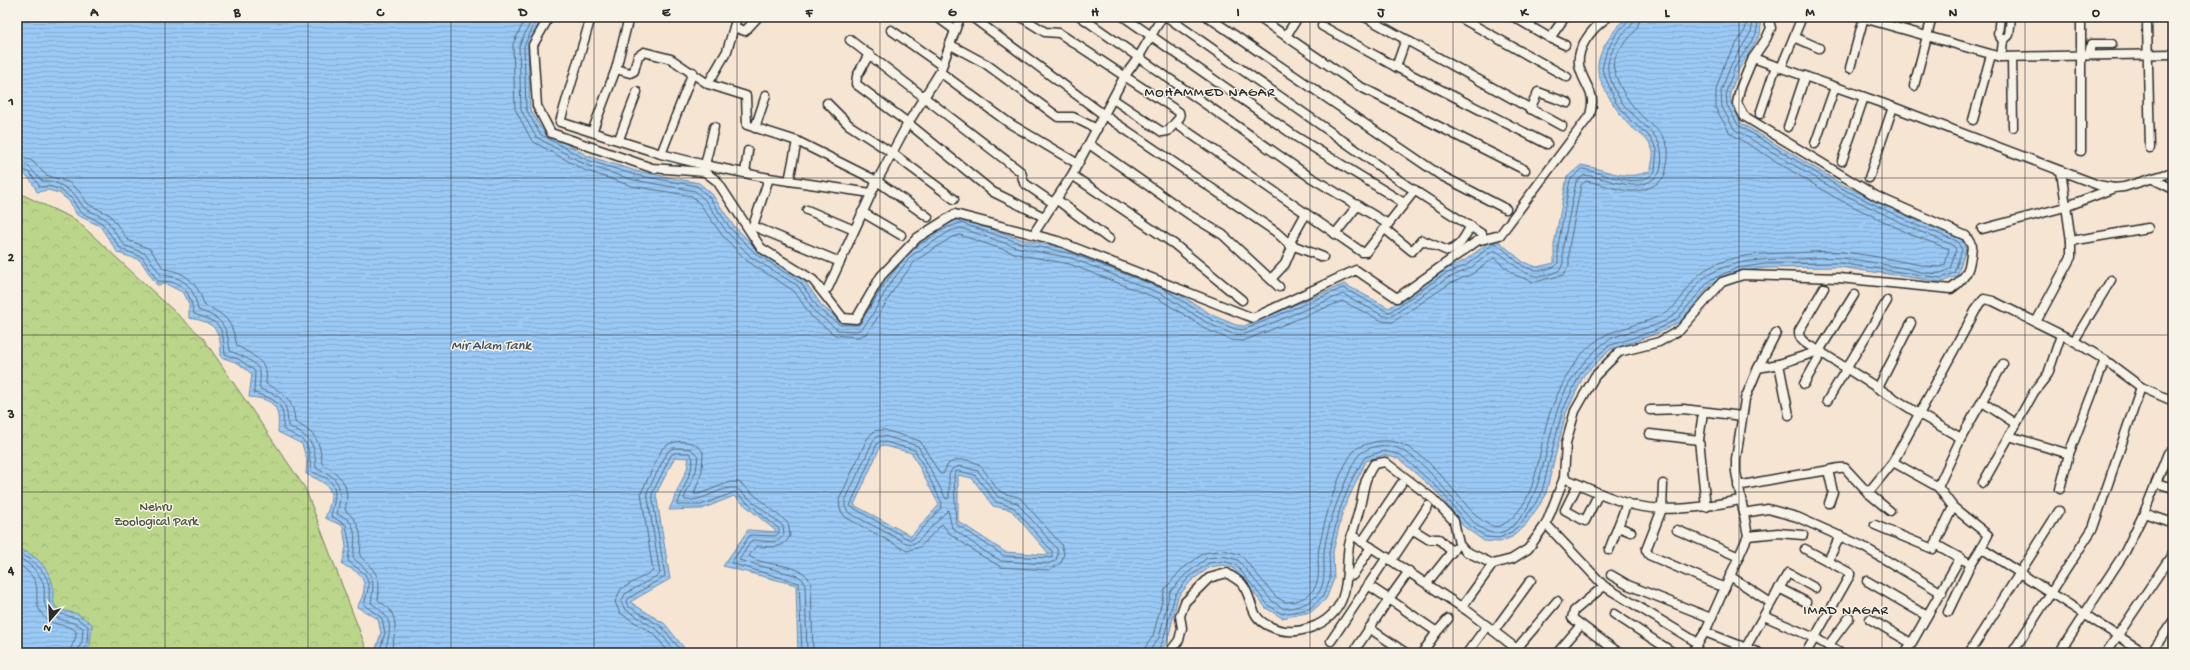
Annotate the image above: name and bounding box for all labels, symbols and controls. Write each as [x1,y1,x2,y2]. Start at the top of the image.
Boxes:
text: A [89,6,99,21]
text: B [233,6,242,21]
text: C [375,6,385,21]
text: D [518,6,528,21]
text: E [662,6,671,21]
text: F [805,6,814,21]
text: G [948,6,957,21]
text: H [1091,6,1099,21]
text: I [1236,6,1240,21]
text: J [1377,6,1386,21]
text: K [1519,6,1529,21]
text: L [1665,6,1671,21]
text: M [1805,6,1815,21]
text: N [1949,6,1958,21]
text: O [2092,6,2100,21]
district label: MOHAMMED NAGAR [1145,85,1275,102]
text: 1 [7,95,14,110]
text: 2 [8,251,15,266]
water label: Mir Alam Tank [451,338,532,355]
text: 3 [7,408,15,423]
park label: Nehru Zoological Park [114,500,199,530]
text: 4 [7,564,15,579]
north arrow [30,600,70,640]
district label: IMAD NAGAR [1803,603,1889,620]
text: N [42,621,53,634]

